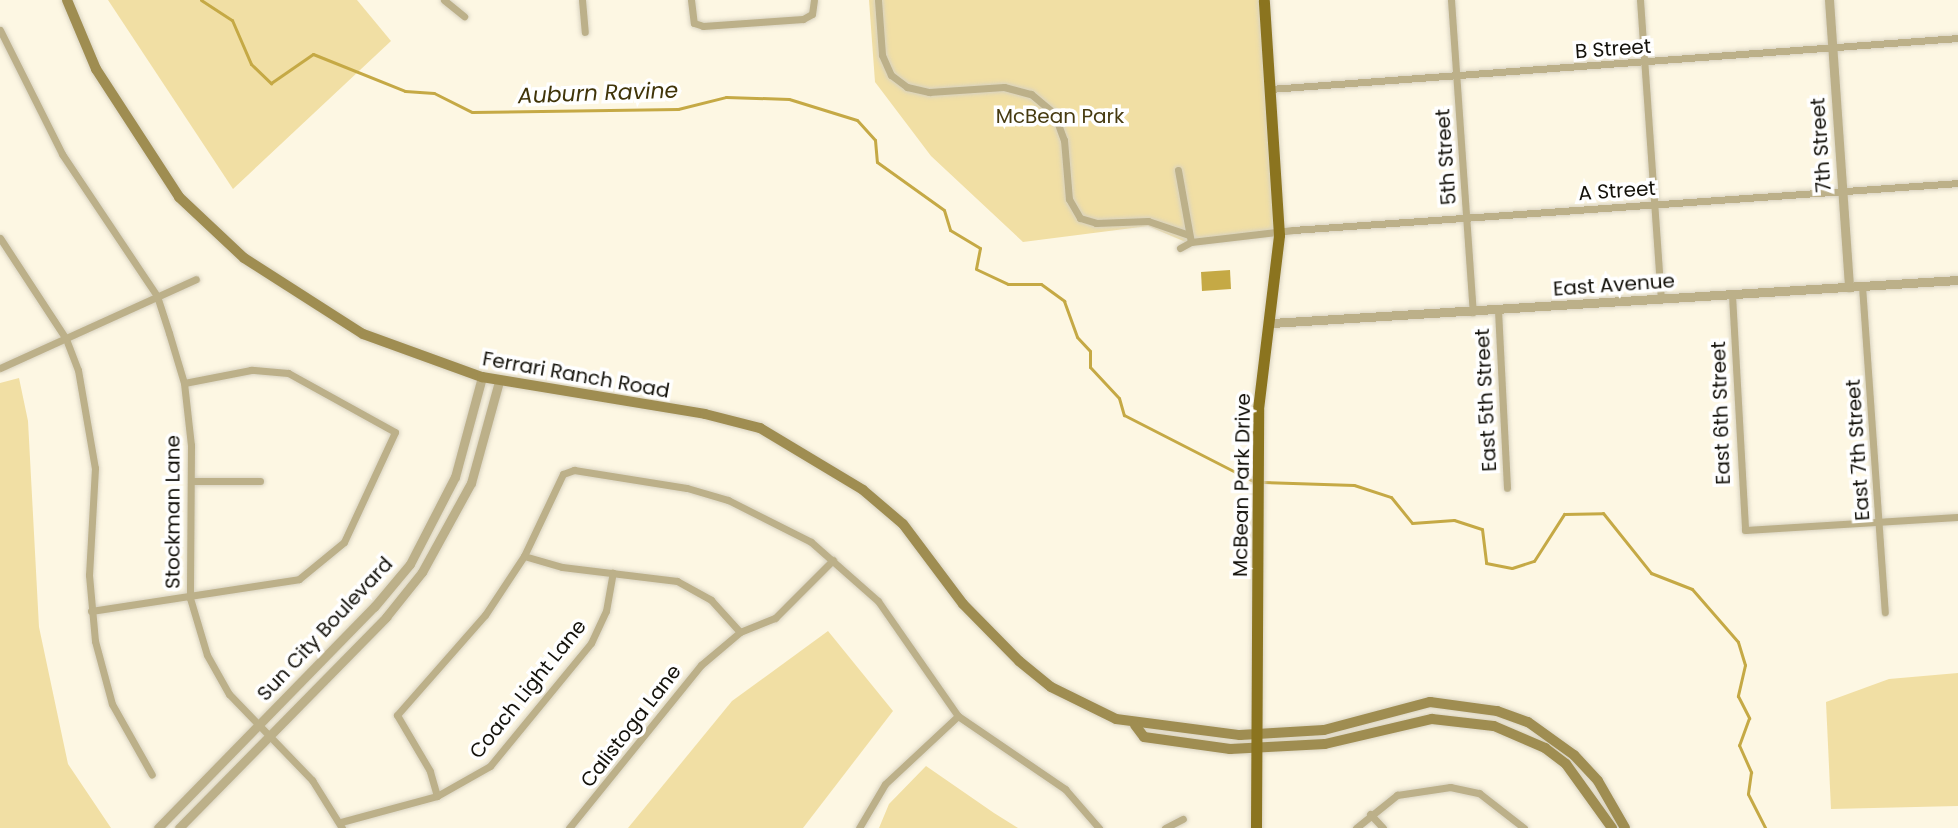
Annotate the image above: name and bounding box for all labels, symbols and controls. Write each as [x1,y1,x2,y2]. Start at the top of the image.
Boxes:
street label: B Street [1574,34,1652,64]
water label: Auburn Ravine [517,77,679,109]
street label: 7th Street [1806,97,1836,193]
park label: McBean Park [996,104,1124,128]
street label: 5th Street [1431,108,1461,206]
street label: A Street [1578,176,1656,206]
street label: East Avenue [1552,269,1676,301]
street label: East 5th Street [1470,328,1502,472]
street label: East 6th Street [1707,341,1735,485]
street label: Ferrari Ranch Road [481,347,671,403]
street label: East 7th Street [1841,378,1875,522]
street label: McBean Park Drive [1228,393,1256,577]
street label: Stockman Lane [161,435,185,589]
street label: Sun City Boulevard [252,552,398,706]
street label: Coach Light Lane [465,615,591,763]
street label: Calistoga Lane [576,660,686,792]

